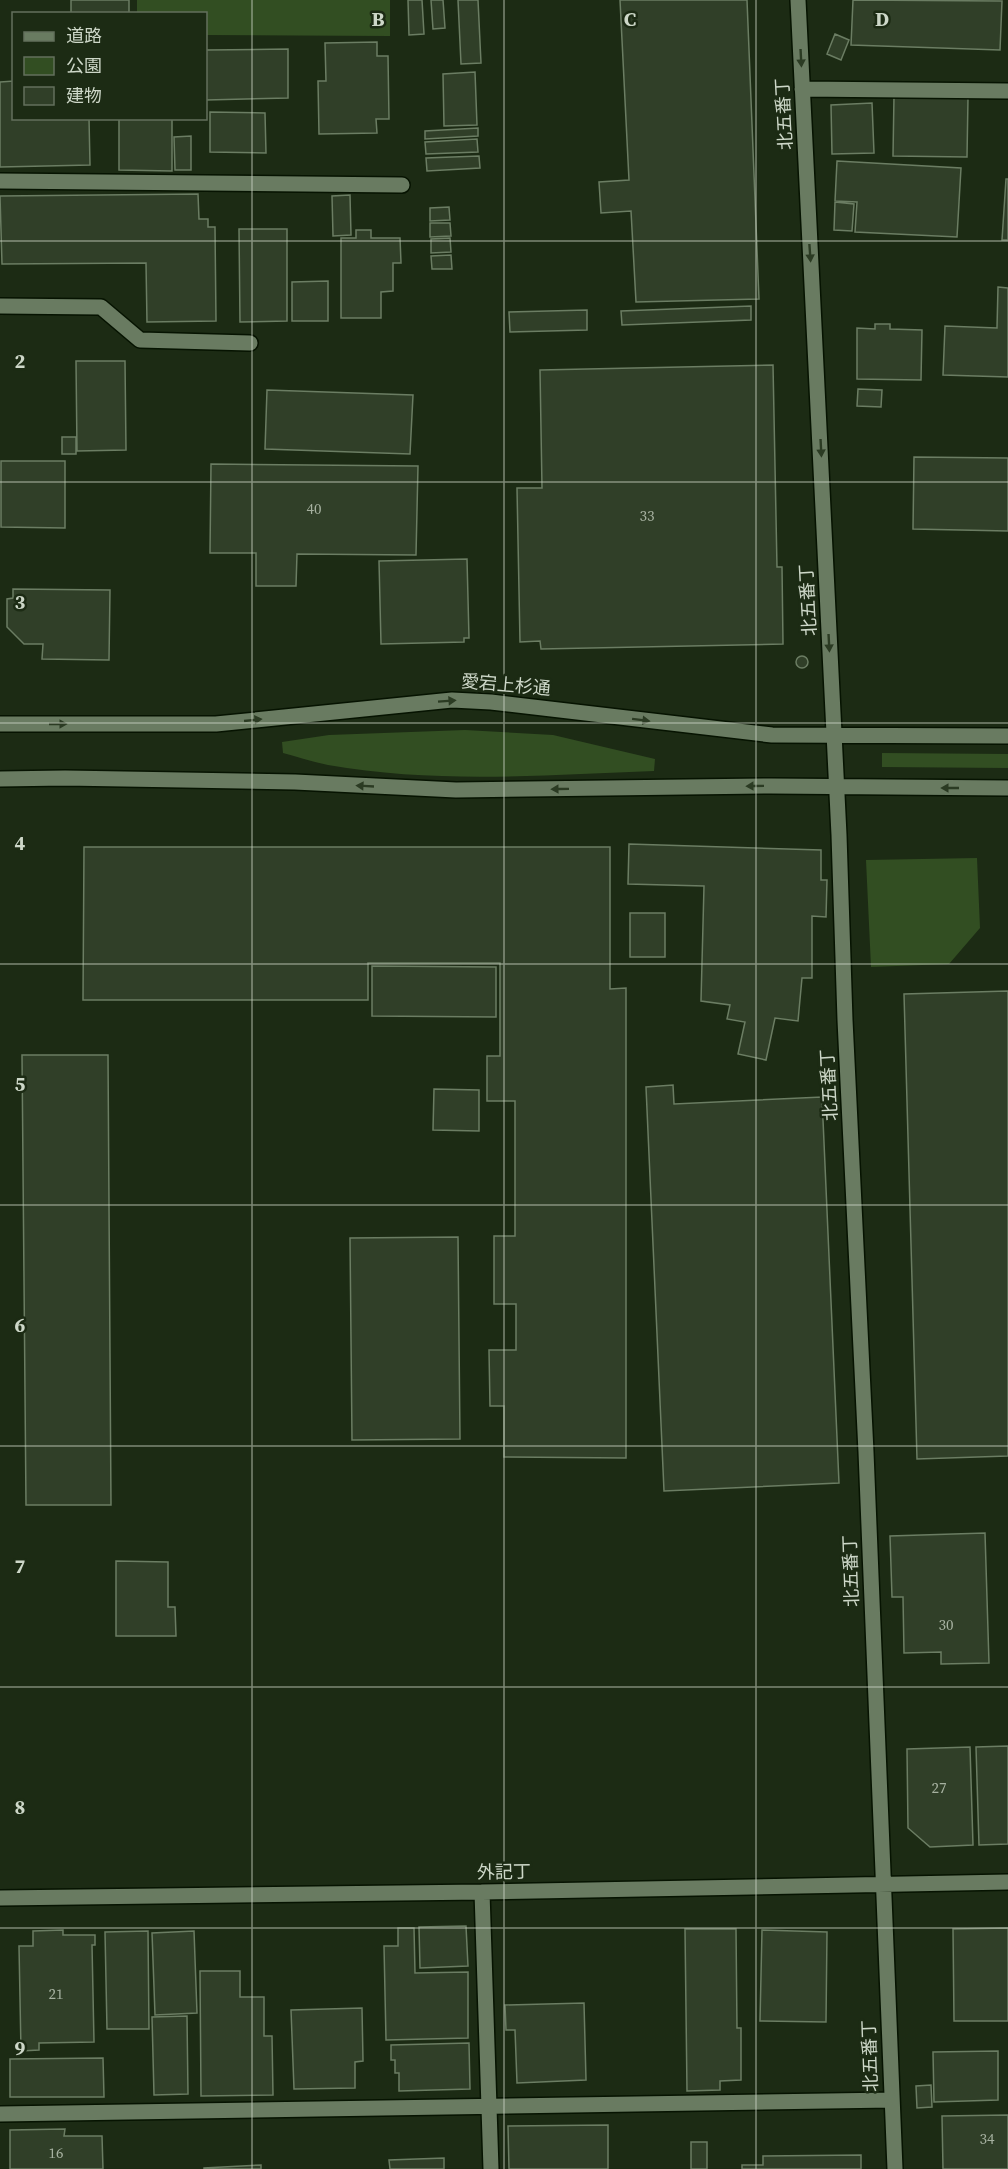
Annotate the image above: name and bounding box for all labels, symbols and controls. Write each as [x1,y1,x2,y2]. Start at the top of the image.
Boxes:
text: B [371,5,385,33]
text: C [624,5,636,33]
text: D [875,5,889,33]
legend [12,12,207,120]
text: 道路 [66,23,102,48]
one-way arrow [796,49,805,68]
text: 公園 [66,53,102,78]
street label: 北五番丁 [769,77,798,151]
text: 建物 [66,83,102,108]
one-way arrow [805,244,815,263]
text: 2 [15,347,26,375]
one-way arrow [816,438,825,457]
house number: 40 [306,498,322,519]
house number: 33 [639,505,655,526]
street label: 北五番丁 [793,563,822,637]
text: 3 [15,588,26,616]
one-way arrow [825,633,834,652]
street label: 愛宕上杉通 [460,668,552,701]
one-way arrow [438,696,457,705]
one-way arrow [244,715,263,725]
one-way arrow [632,715,651,724]
one-way arrow [49,719,68,729]
one-way arrow [355,781,374,790]
one-way arrow [745,782,764,791]
one-way arrow [940,783,959,793]
one-way arrow [550,784,569,794]
text: 4 [15,829,26,857]
street label: 北五番丁 [814,1048,843,1122]
text: 5 [15,1070,26,1098]
text: 6 [15,1311,26,1339]
street label: 北五番丁 [837,1535,864,1607]
text: 7 [15,1552,26,1580]
house number: 30 [938,1614,954,1635]
house number: 27 [931,1777,947,1798]
text: 8 [15,1793,25,1821]
street label: 外記丁 [477,1859,531,1884]
house number: 21 [48,1983,64,2004]
street label: 北五番丁 [856,2020,883,2092]
text: 9 [15,2034,26,2062]
house number: 34 [979,2128,995,2149]
house number: 16 [48,2142,64,2163]

